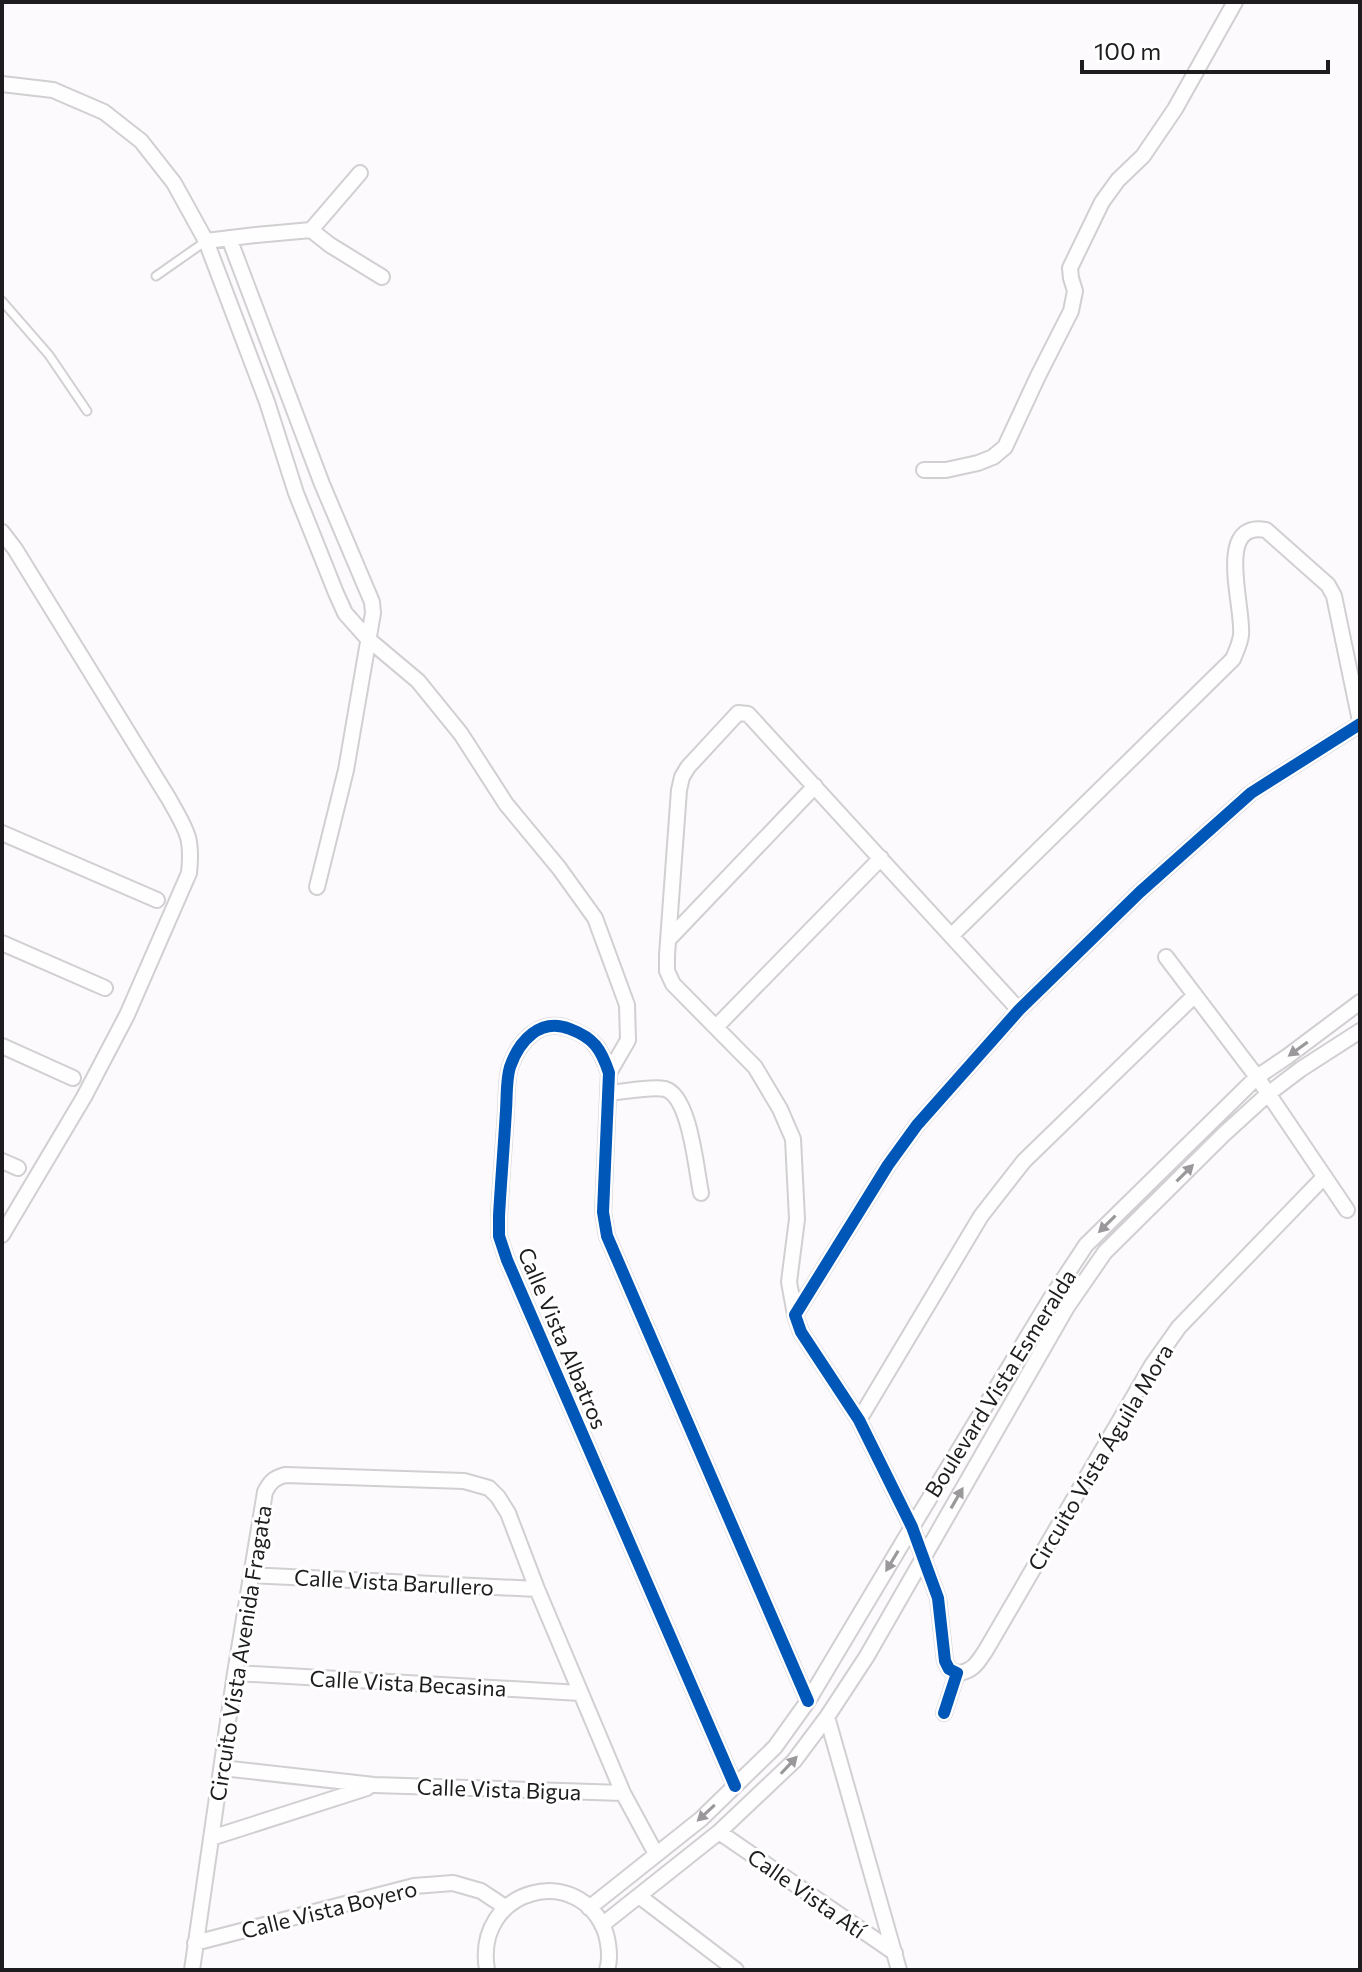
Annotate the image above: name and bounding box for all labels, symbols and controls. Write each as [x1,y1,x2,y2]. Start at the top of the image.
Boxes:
scale bar [1082,24,1328,74]
text: 100 m [1094,36,1161,65]
one-way arrow [1287,1041,1308,1056]
one-way arrow [1175,1164,1194,1183]
one-way arrow [1098,1214,1117,1233]
street label: Calle Vista Albatros [513,1243,613,1433]
street label: Boulevard Vista Esmeralda [919,1264,1081,1502]
street label: Circuito Vista Águila Mora [1022,1339,1178,1575]
one-way arrow [950,1487,964,1509]
street label: Circuito Vista Avenida Fragata [203,1503,277,1803]
one-way arrow [885,1550,899,1572]
street label: Calle Vista Barullero [293,1563,495,1601]
street label: Calle Vista Becasina [309,1664,507,1702]
one-way arrow [780,1756,798,1775]
street label: Calle Vista Bigua [416,1773,582,1805]
one-way arrow [697,1804,716,1822]
street label: Calle Vista Atí [743,1842,872,1944]
street label: Calle Vista Boyero [238,1874,420,1944]

